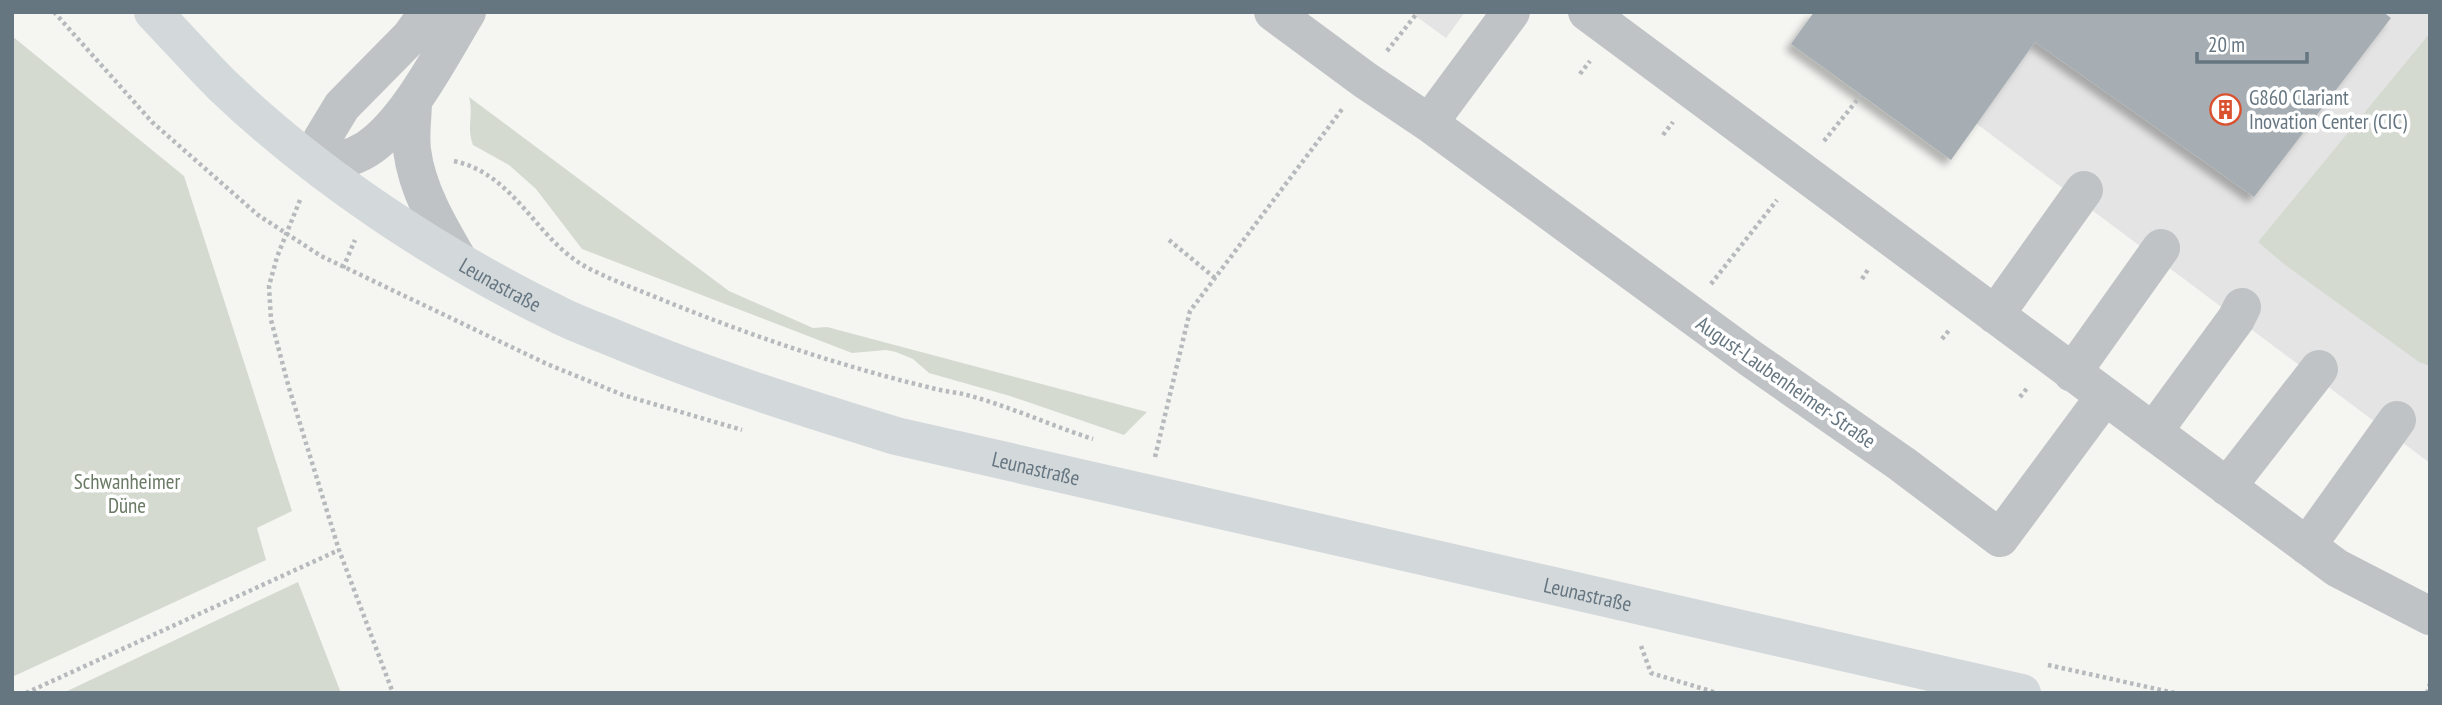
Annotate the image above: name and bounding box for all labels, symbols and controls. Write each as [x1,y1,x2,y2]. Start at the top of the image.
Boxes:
scale bar [2197,21,2307,65]
text: 20 m [2208,31,2245,58]
place label: G860 Clariant Inovation Center (CIC) [2249,84,2407,135]
building icon: G860 Clariant Inovation Center (CIC) [2209,92,2243,126]
street label: Leunastraße [455,251,546,318]
street label: August-Laubenheimer-Straße [1691,310,1881,454]
street label: Leunastraße [990,445,1083,491]
park label: Schwanheimer Düne [74,468,180,519]
street label: Leunastraße [1541,571,1634,617]

